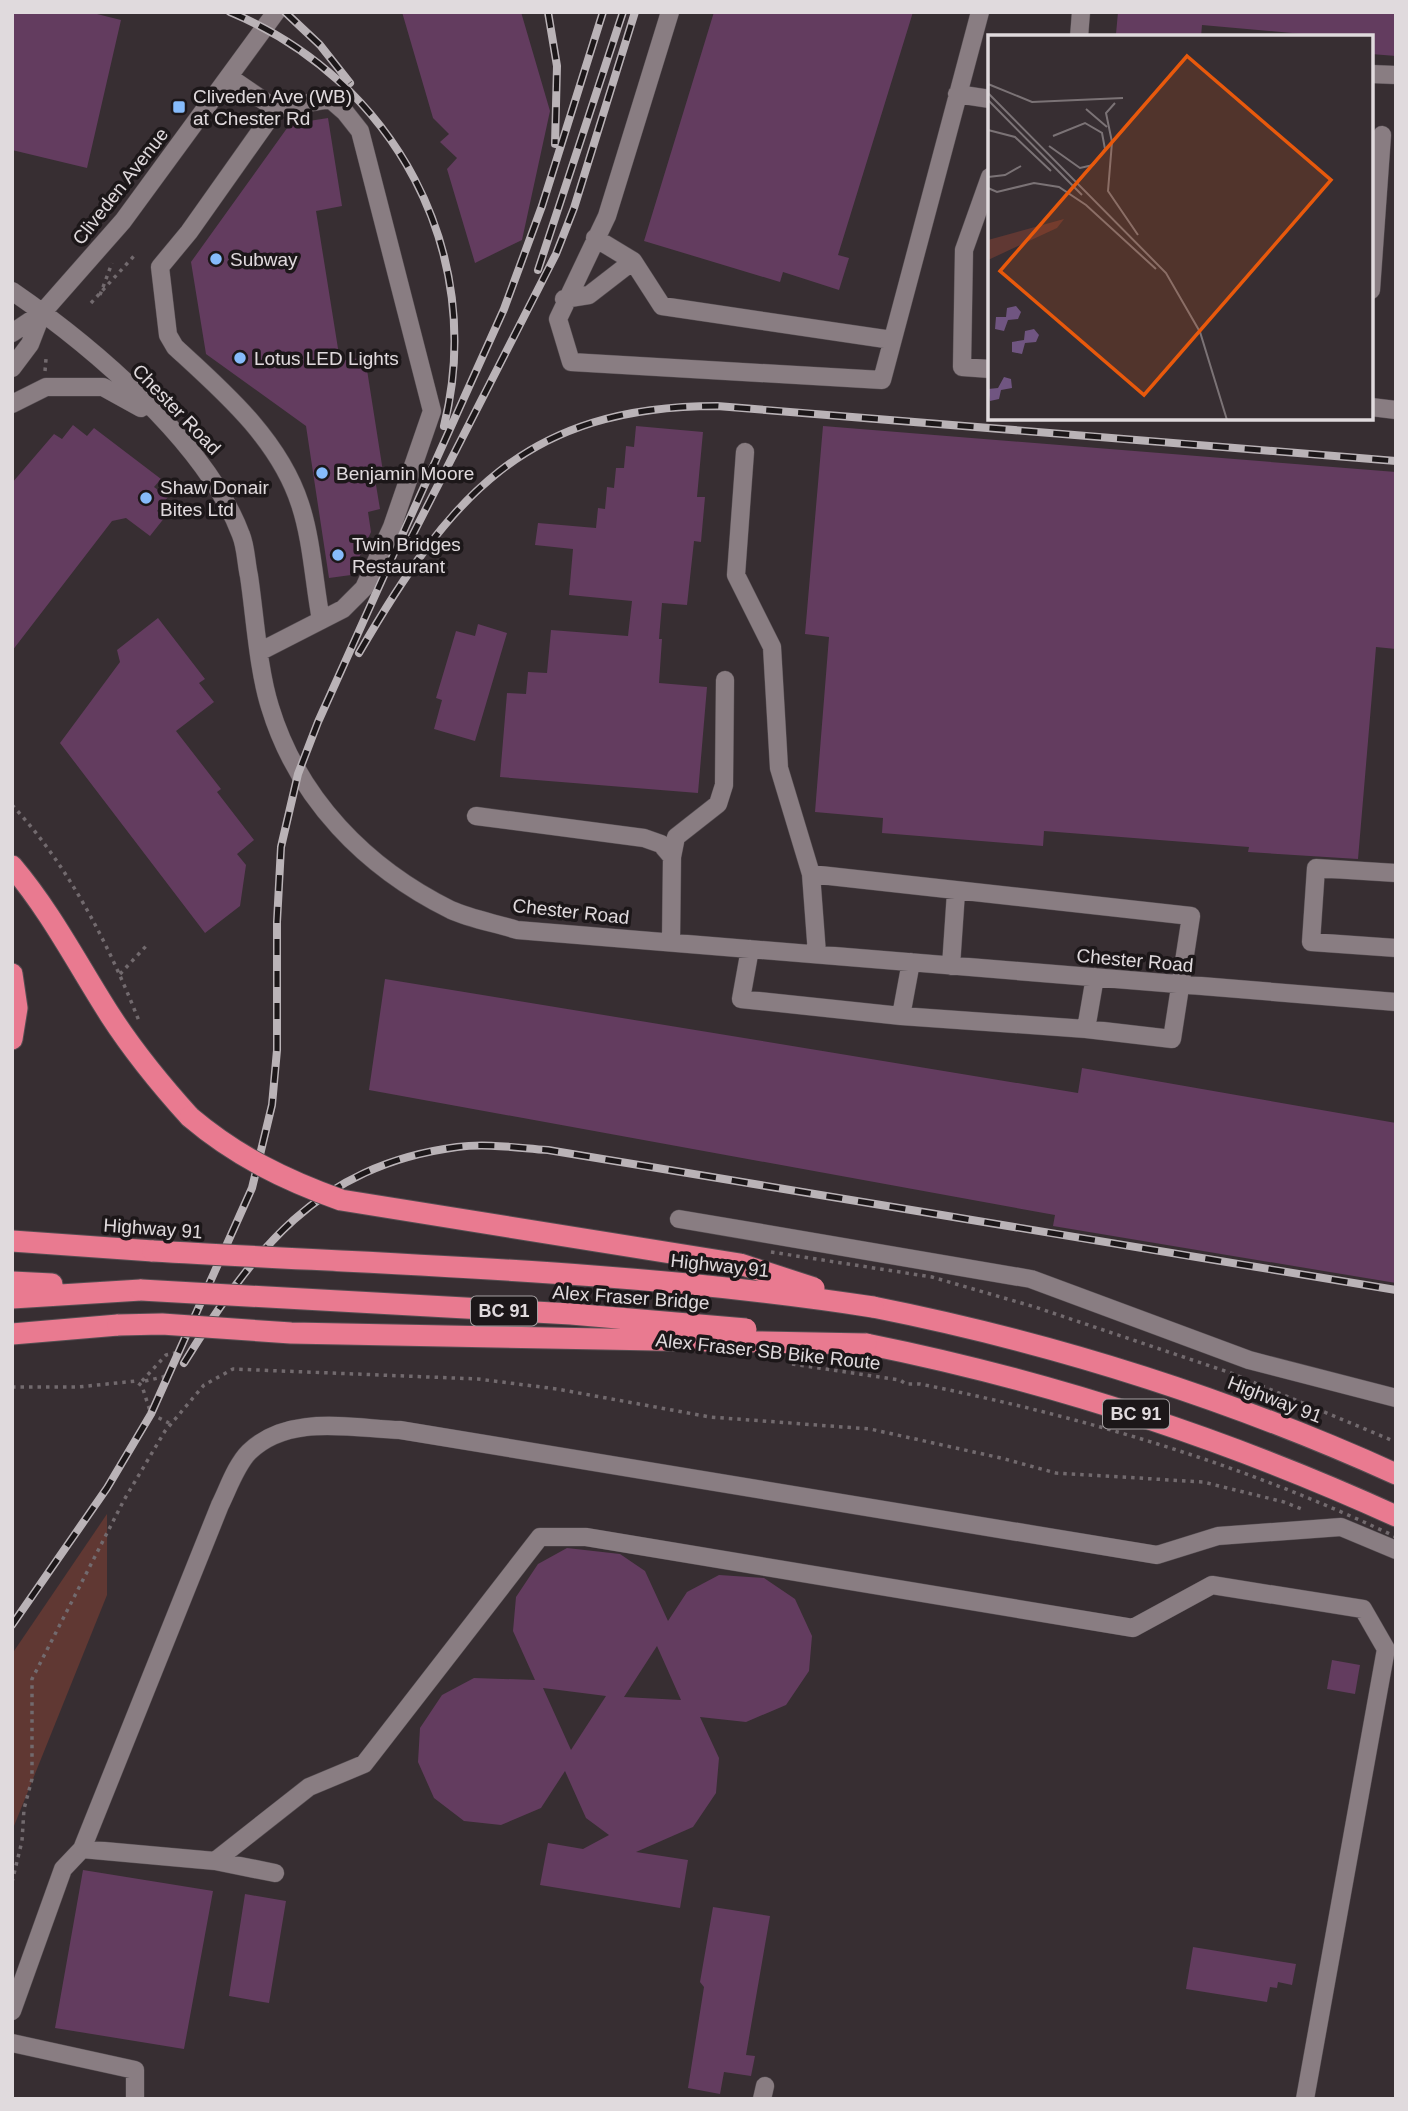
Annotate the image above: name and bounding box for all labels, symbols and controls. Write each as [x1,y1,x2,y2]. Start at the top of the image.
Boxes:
inset map [988,35,1373,420]
place label: Cliveden Ave (WB) at Chester Rd [193,86,352,129]
marker: Cliveden Ave (WB) at Chester Rd [171,99,187,115]
street label: Cliveden Avenue [68,124,172,249]
place label: Subway [230,249,298,270]
marker: Subway [208,251,224,267]
place label: Lotus LED Lights [254,348,399,369]
marker: Lotus LED Lights [232,350,248,366]
street label: Chester Road [128,360,225,459]
place label: Benjamin Moore [336,463,474,484]
marker: Benjamin Moore [314,465,330,481]
place label: Shaw Donair Bites Ltd [160,477,269,520]
marker: Shaw Donair Bites Ltd [138,490,154,506]
place label: Twin Bridges Restaurant [352,534,461,577]
marker: Twin Bridges Restaurant [330,547,346,563]
street label: Chester Road [512,895,630,928]
street label: Chester Road [1076,945,1194,976]
street label: Highway 91 [103,1215,203,1242]
street label: Highway 91 [669,1250,770,1281]
street label: Alex Fraser Bridge [552,1282,710,1313]
road number: BC 91 [471,1296,537,1326]
street label: Alex Fraser SB Bike Route [654,1329,881,1374]
street label: Highway 91 [1225,1372,1325,1427]
road number: BC 91 [1103,1400,1169,1428]

